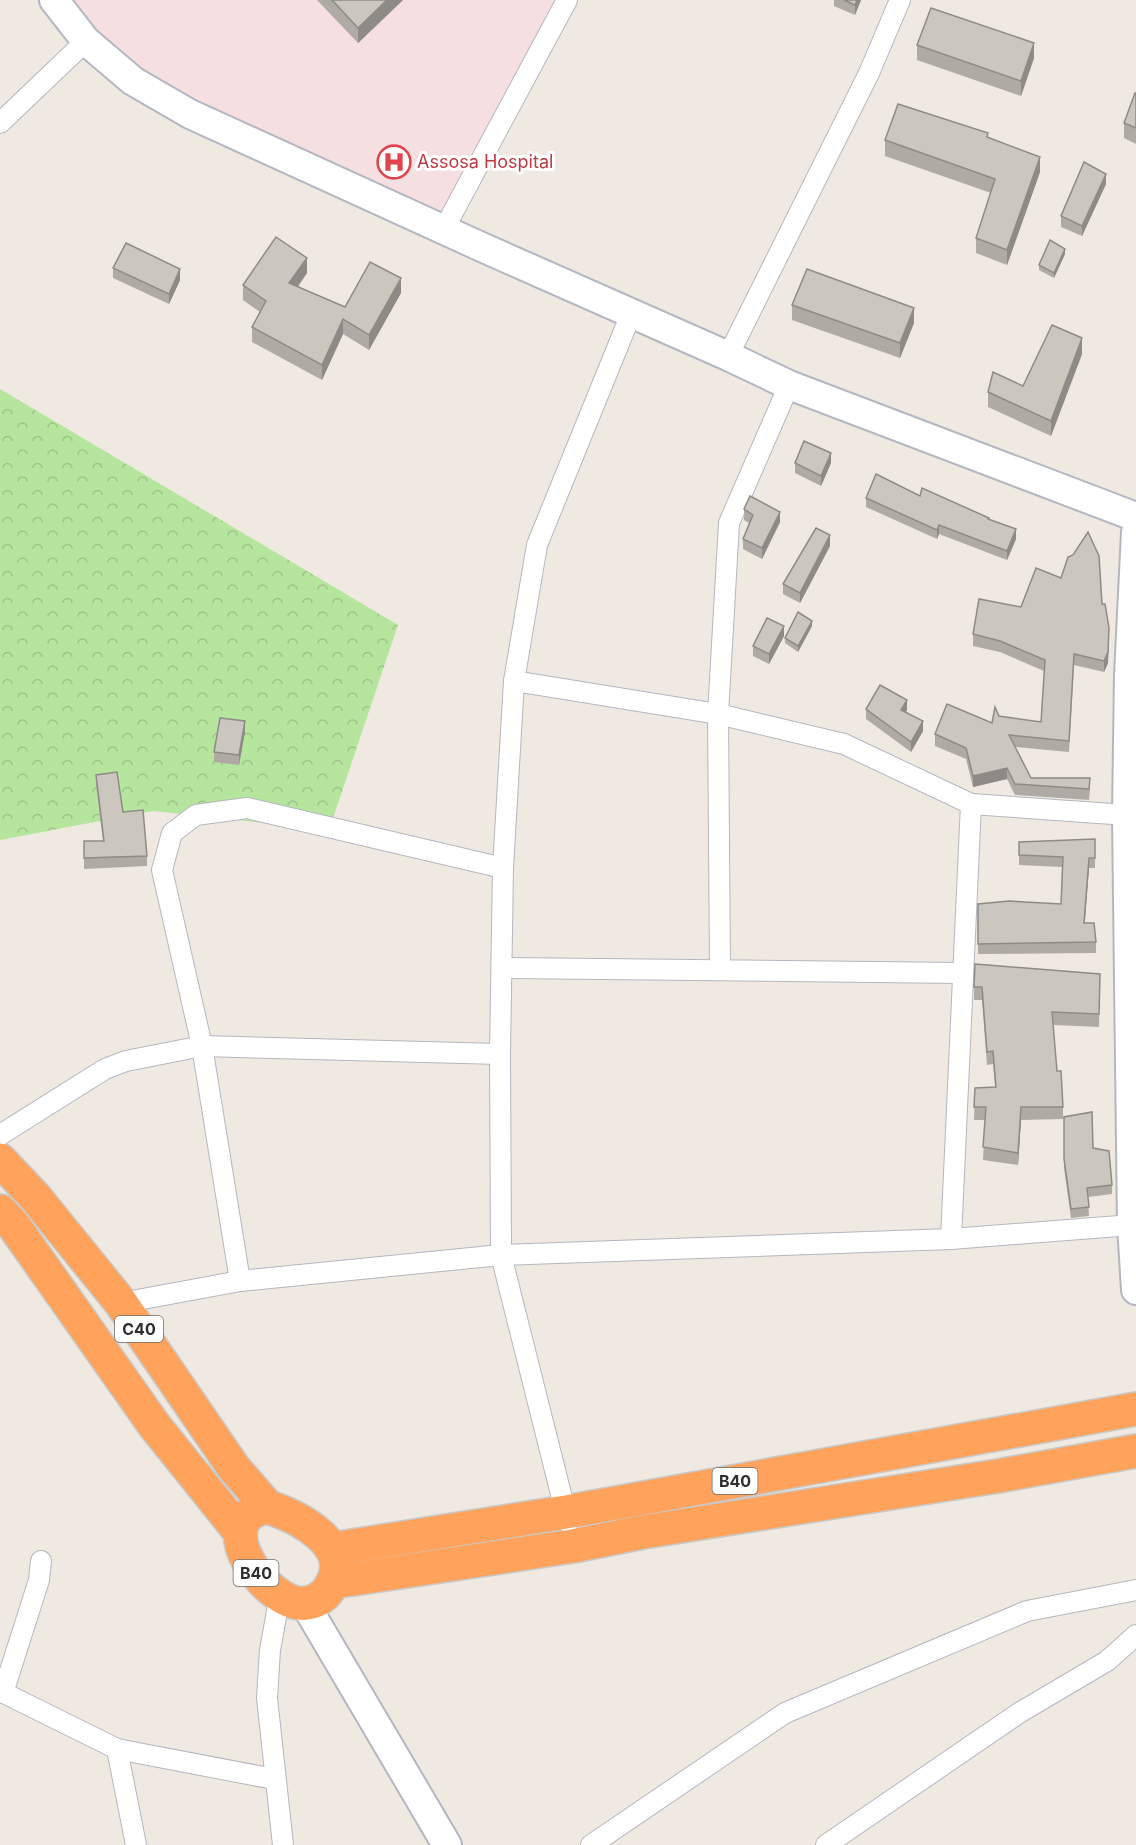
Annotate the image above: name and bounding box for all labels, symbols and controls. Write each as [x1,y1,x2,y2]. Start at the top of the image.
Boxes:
hospital icon: Assosa Hospital [376,144,412,180]
place label: Assosa Hospital [417,151,553,172]
road number: C40 [115,1316,163,1342]
road number: B40 [712,1468,758,1494]
road number: B40 [234,1560,278,1586]

